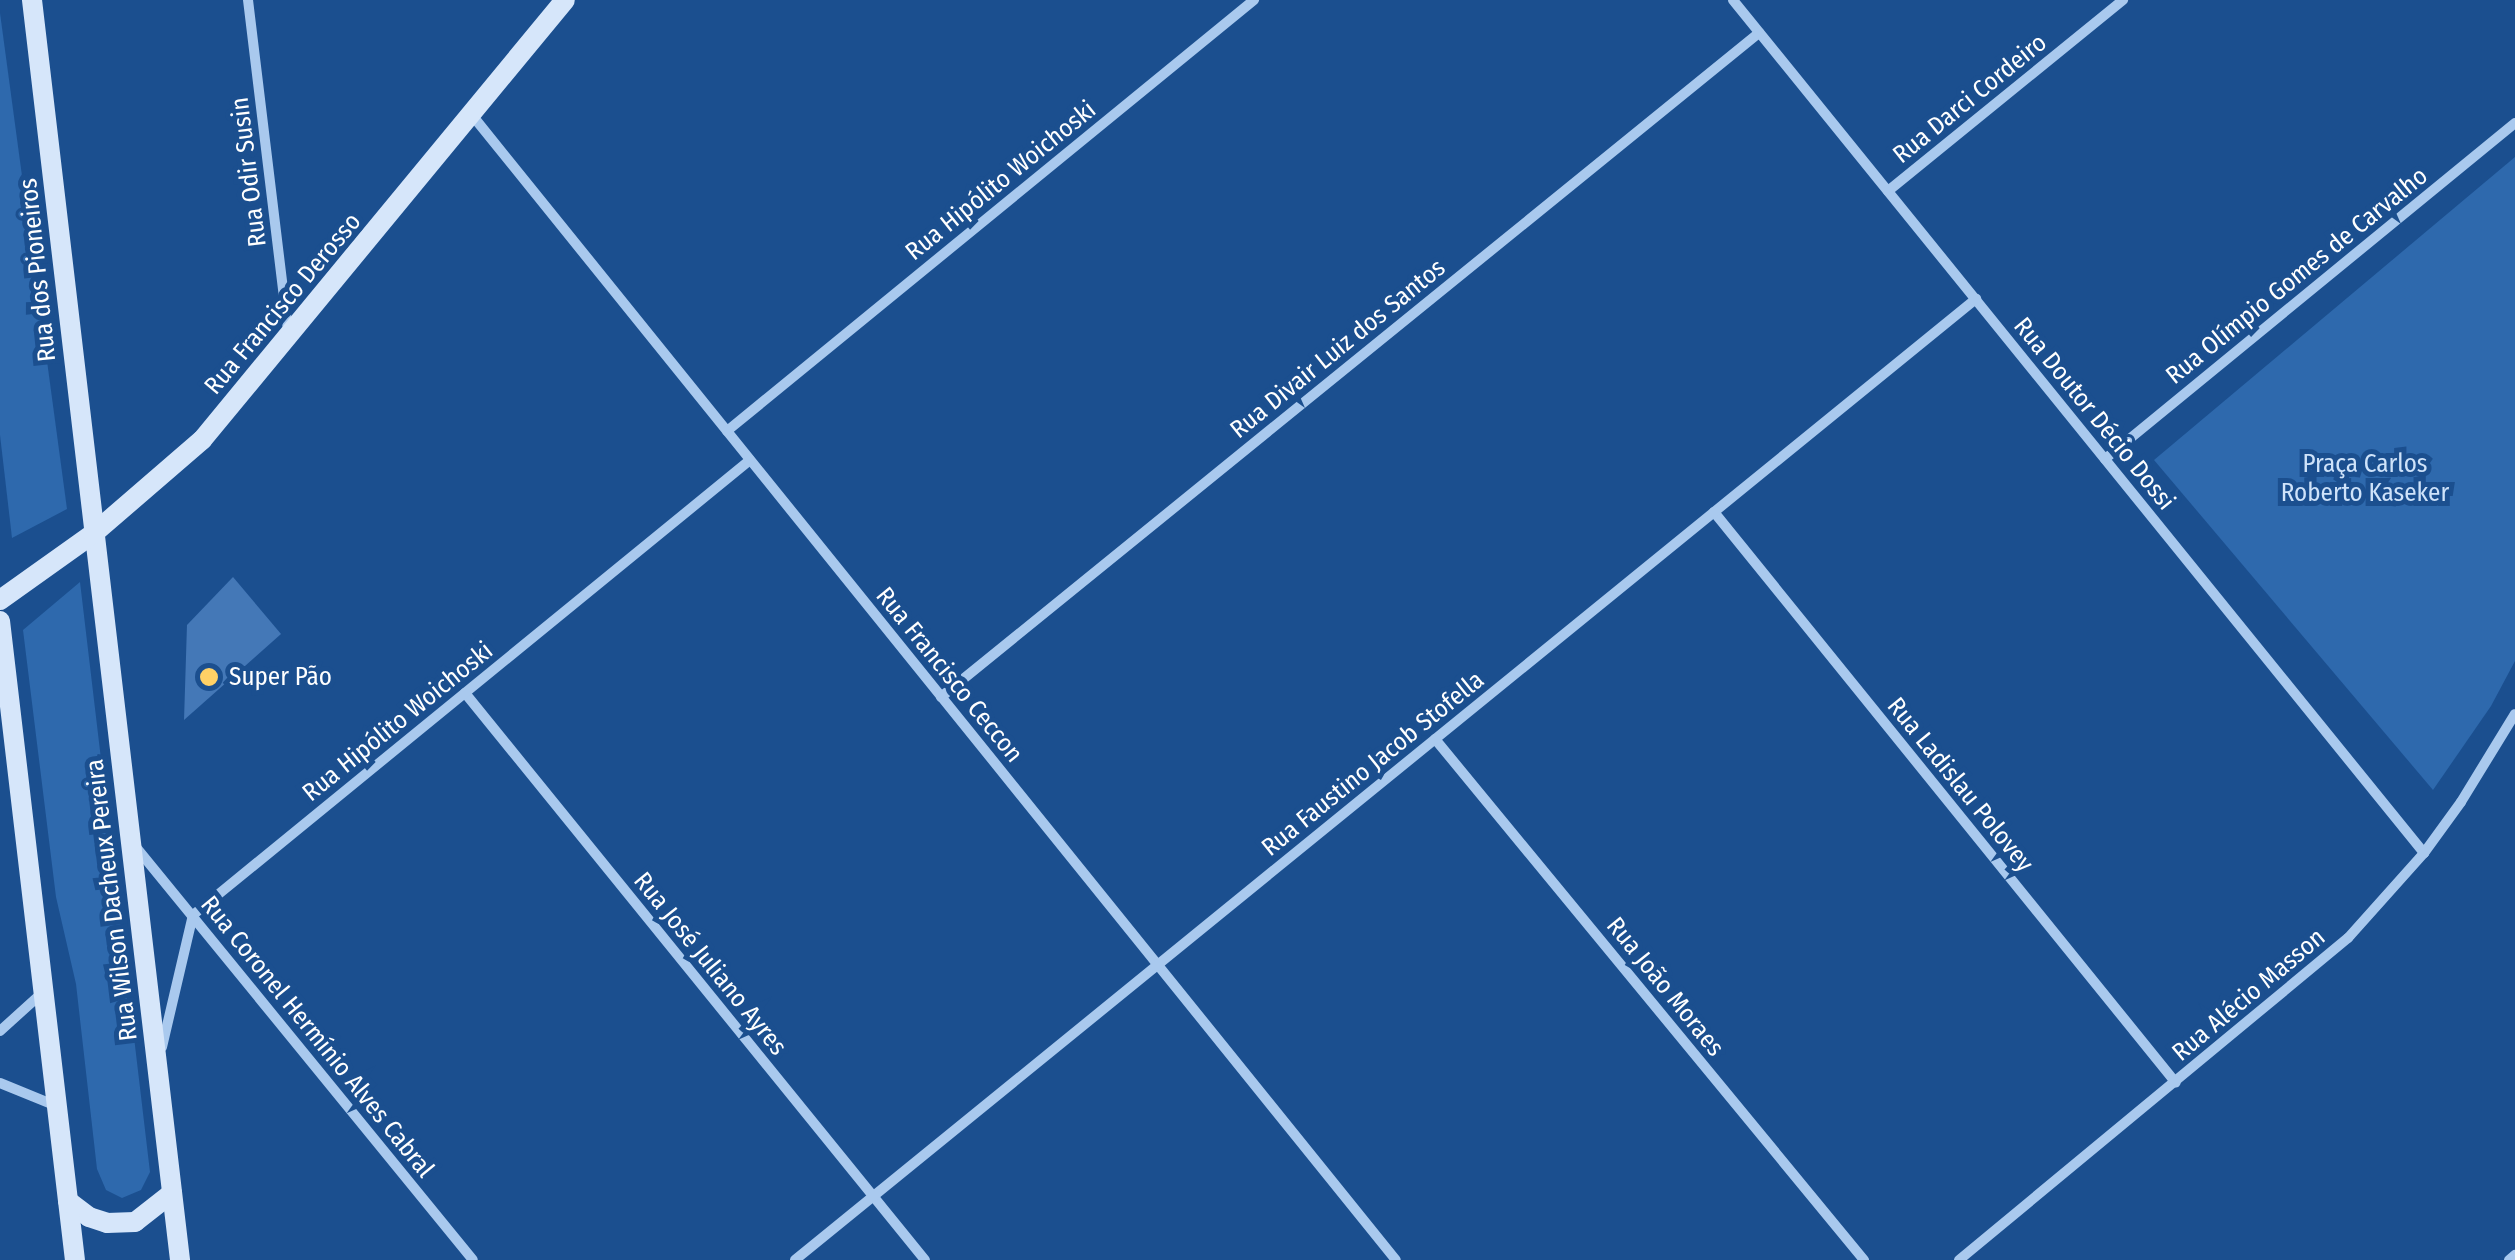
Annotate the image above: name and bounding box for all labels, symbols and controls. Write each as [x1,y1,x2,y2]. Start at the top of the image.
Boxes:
street label: Rua Darci Cordeiro [1887,28,2053,170]
street label: Rua Hipólito Woichoski [900,95,1102,267]
street label: Rua Odir Susin [225,96,273,248]
street label: Rua Olímpio Gomes de Carvalho [2160,161,2434,391]
street label: Rua dos Pioneiros [13,177,63,363]
street label: Rua Francisco Derosso [198,207,368,401]
street label: Rua Divair Luiz dos Santos [1224,253,1452,445]
street label: Rua Doutor Décio Dossi [2007,312,2181,516]
park label: Praça Carlos Roberto Kaseker [2281,450,2449,509]
street label: Rua Francisco Ceccon [869,581,1029,769]
street label: Rua Hipólito Woichoski [297,636,499,808]
place label: Super Pão [229,662,332,692]
street label: Rua Faustino Jacob Stofella [1256,665,1490,863]
marker: Super Pão [198,666,220,688]
street label: Rua Ladislau Polovey [1881,692,2039,878]
street label: Rua Wilson Dacheux Pereira [80,757,144,1043]
street label: Rua José Juliano Ayres [627,867,793,1061]
street label: Rua Coronel Hermínio Alves Cabral [194,890,440,1184]
street label: Rua João Moraes [1600,912,1730,1062]
street label: Rua Alécio Masson [2167,922,2331,1068]

